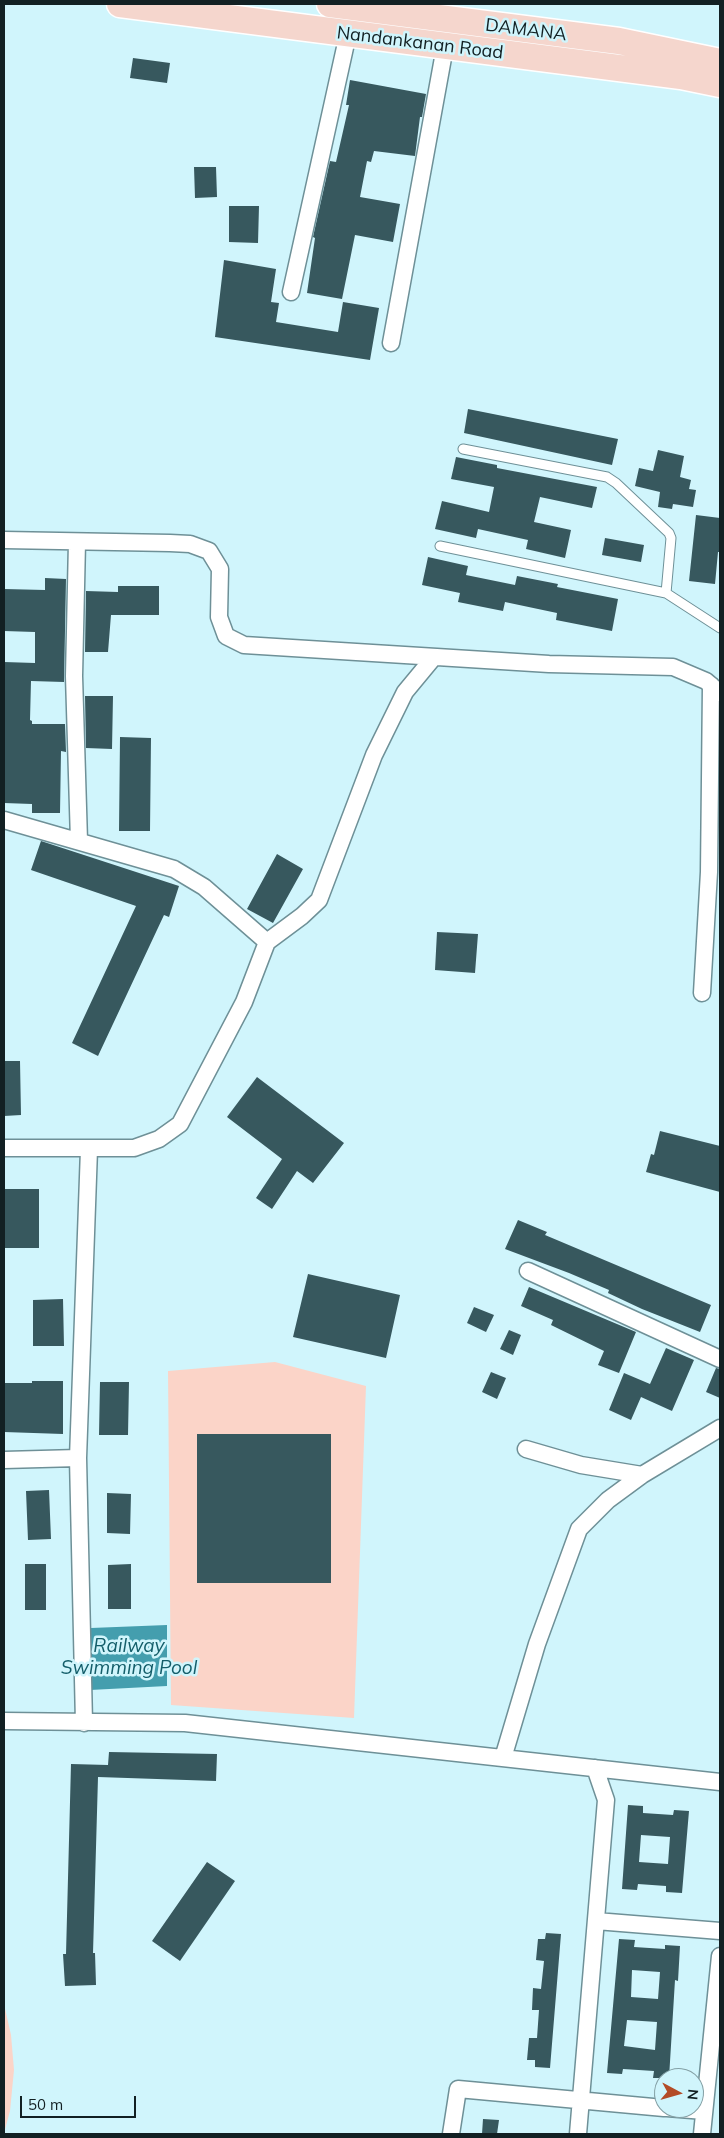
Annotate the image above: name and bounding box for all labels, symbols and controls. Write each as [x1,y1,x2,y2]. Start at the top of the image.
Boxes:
street label: DAMANA [484,14,568,46]
street label: Nandankanan Road [335,22,505,64]
water label: Railway Swimming Pool [61,1635,197,1679]
north arrow [654,2068,704,2118]
scale bar [22,2086,139,2118]
text: N [683,2088,702,2101]
text: 50 m [28,2095,63,2114]

